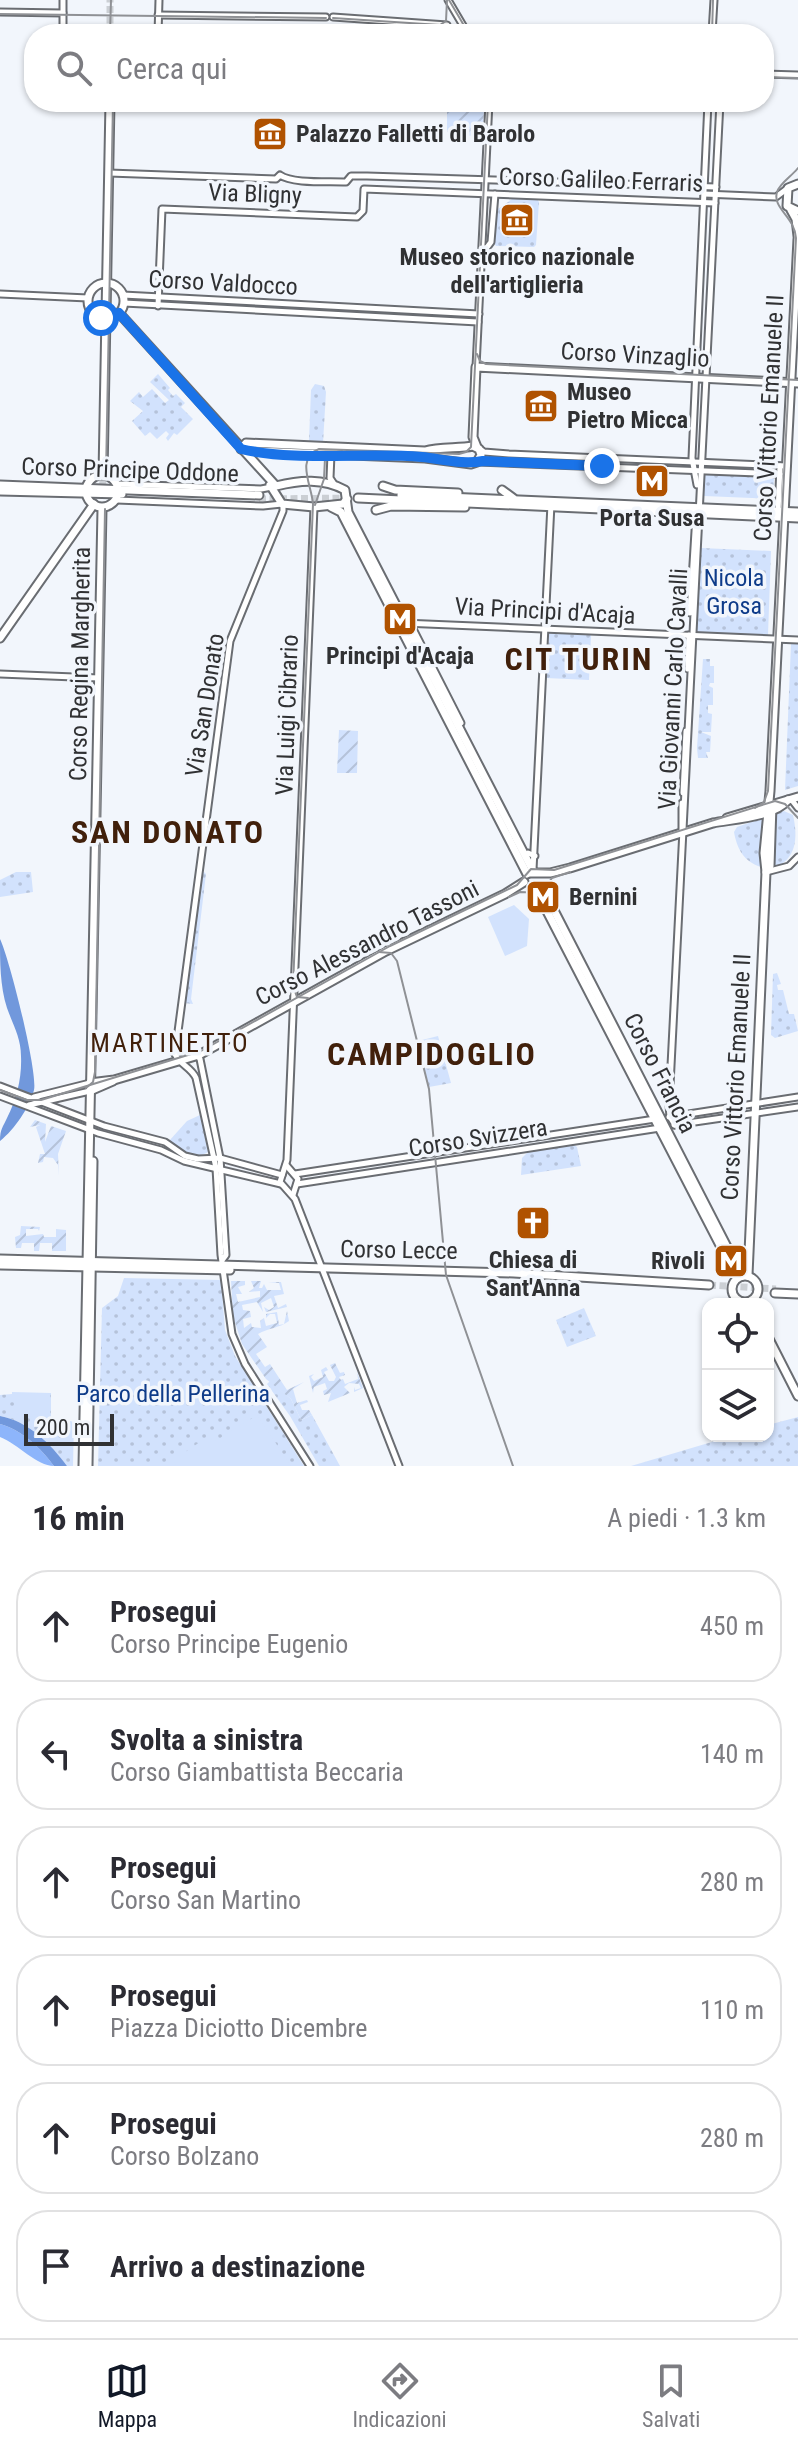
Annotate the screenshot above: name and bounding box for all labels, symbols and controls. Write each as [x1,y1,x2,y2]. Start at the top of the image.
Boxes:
search box [24,24,774,112]
icon: search [52,46,96,90]
text: Cerca qui [116,51,227,86]
museum icon: Palazzo Falletti di Barolo [251,115,289,153]
place label: Palazzo Falletti di Barolo [296,120,535,148]
street label: Corso Galileo Ferraris [498,162,704,198]
street label: Via Bligny [208,178,302,210]
museum icon: Museo storico nazionale dell'artiglieria [498,201,536,239]
place label: Museo storico nazionale dell'artiglieria [400,243,634,299]
street label: Corso Valdocco [148,265,298,301]
street label: Corso Vittorio Emanuele II [749,294,789,542]
route start [83,300,119,336]
street label: Corso Vinzaglio [560,337,710,373]
place label: Museo Pietro Micca [567,378,688,434]
museum icon: Museo Pietro Micca [522,387,560,425]
route end [584,448,620,484]
street label: Corso Principe Oddone [21,452,239,488]
metro station icon: Porta Susa [633,462,671,500]
place label: Porta Susa [599,504,705,532]
street label: Corso Regina Margherita [64,547,96,781]
park label: Nicola Grosa [704,564,764,620]
street label: Via Giovanni Carlo Cavalli [653,567,693,811]
street label: Via Principi d'Acaja [454,592,636,630]
metro station icon: Principi d'Acaja [381,600,419,638]
street label: Via San Donato [180,631,230,779]
street label: Via Luigi Cibrario [270,634,304,796]
district label: CIT TURIN [505,640,653,678]
place label: Principi d'Acaja [326,642,474,670]
district label: SAN DONATO [71,813,265,851]
street label: Corso Alessandro Tassoni [251,874,483,1012]
metro station icon: Bernini [524,878,562,916]
place label: Bernini [569,883,638,911]
street label: Corso Vittorio Emanuele II [716,953,756,1201]
street label: Corso Francia [618,1008,702,1138]
district label: MARTINETTO [90,1028,250,1058]
district label: CAMPIDOGLIO [327,1035,537,1073]
street label: Corso Svizzera [407,1113,549,1163]
church icon: Chiesa di Sant'Anna [514,1204,552,1242]
street label: Corso Lecce [340,1235,458,1265]
metro station icon: Rivoli [712,1242,750,1280]
place label: Chiesa di Sant'Anna [486,1246,580,1302]
place label: Rivoli [651,1247,705,1275]
map controls [702,1298,774,1442]
button: locate [702,1298,774,1370]
button: layers [702,1370,774,1442]
park label: Parco della Pellerina [76,1380,270,1408]
scale bar [24,1410,114,1446]
text: 200 m [36,1415,90,1440]
text: 16 min [32,1498,125,1538]
text: A piedi · 1.3 km [607,1503,766,1533]
text: Prosegui [110,1594,217,1629]
icon: ahead [34,1604,78,1648]
text: 450 m [700,1611,764,1641]
text: Corso Principe Eugenio [110,1629,348,1659]
text: Svolta a sinistra [110,1722,303,1757]
icon: left [34,1732,78,1776]
text: 140 m [700,1739,764,1769]
text: Corso Giambattista Beccaria [110,1757,404,1787]
text: Prosegui [110,1850,217,1885]
icon: ahead [34,1860,78,1904]
text: 280 m [700,1867,764,1897]
text: Corso San Martino [110,1885,301,1915]
text: Prosegui [110,1978,217,2013]
icon: ahead [34,1988,78,2032]
text: 110 m [700,1995,764,2025]
text: Piazza Diciotto Dicembre [110,2013,367,2043]
text: Prosegui [110,2106,217,2141]
icon: ahead [34,2116,78,2160]
text: 280 m [700,2123,764,2153]
text: Corso Bolzano [110,2141,259,2171]
icon: arrive [34,2244,78,2288]
text: Arrivo a destinazione [110,2249,365,2284]
tab: Mappa [98,2359,157,2432]
tab: Indicazioni [352,2359,447,2432]
tab: Salvati [642,2359,700,2432]

